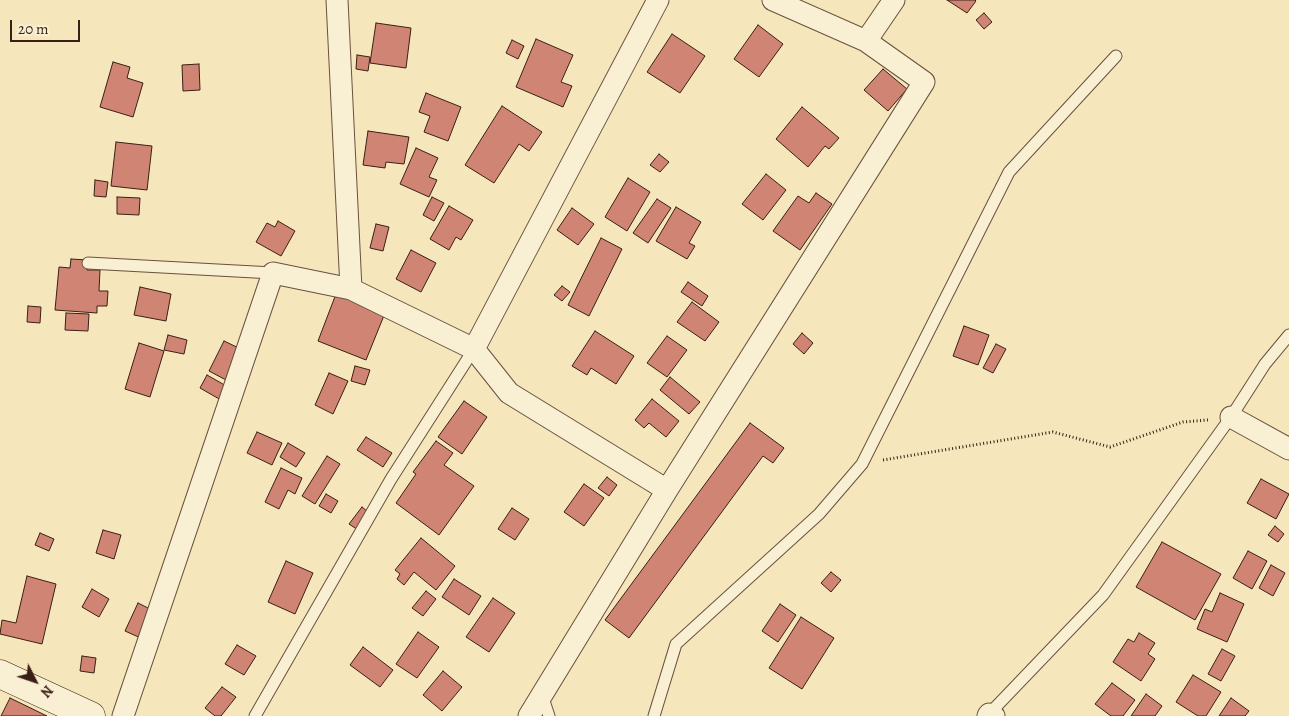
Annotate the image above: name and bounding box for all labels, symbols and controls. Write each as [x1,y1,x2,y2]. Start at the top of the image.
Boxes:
scale bar [12,10,82,42]
text: 20 m [18,19,49,39]
north arrow [10,656,60,706]
text: N [36,681,57,701]

